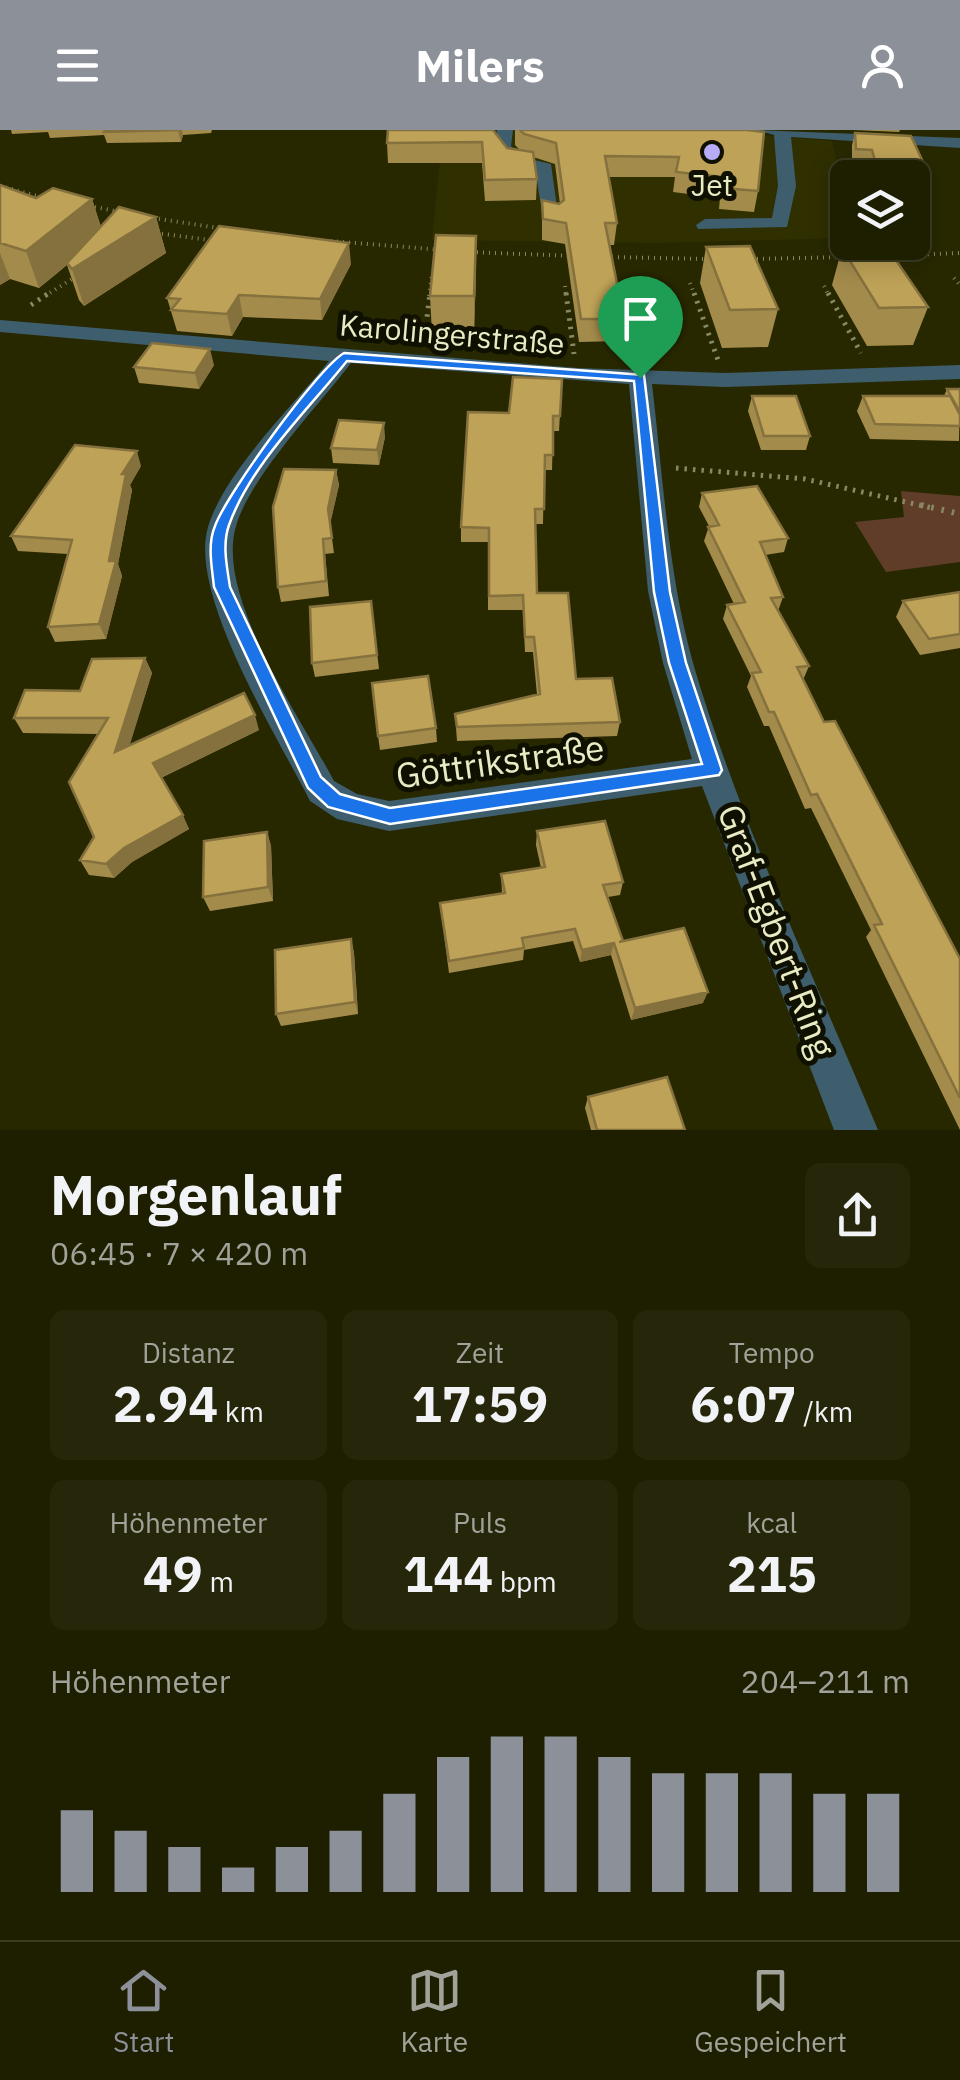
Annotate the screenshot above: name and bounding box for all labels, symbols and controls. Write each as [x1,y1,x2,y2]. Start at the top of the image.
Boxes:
text: Milers [415,36,545,94]
icon: menu [50,38,105,93]
icon: person [855,38,910,93]
marker: Jet [701,141,723,163]
map controls [830,160,930,260]
button: layers [830,160,930,260]
place label: Jet [691,165,733,204]
pin [598,276,683,379]
icon: arrive [613,291,668,346]
street label: Karolingerstraße [338,304,566,363]
street label: Göttrikstraße [393,724,607,798]
street label: Graf-Egbert-Ring [708,798,846,1064]
text: Morgenlauf [50,1159,342,1230]
button: share [805,1163,910,1268]
text: 06:45 · 7 × 420 m [50,1232,308,1274]
text: Distanz [142,1334,235,1371]
text: Zeit [456,1334,504,1371]
text: Tempo [729,1334,815,1371]
text: 2.94 [113,1371,218,1436]
text: 17:59 [412,1371,548,1436]
text: 6:07 [690,1371,797,1436]
text: km [218,1393,264,1430]
text: /km [797,1393,853,1430]
text: Höhenmeter [109,1504,267,1541]
text: Puls [453,1504,507,1541]
text: kcal [746,1504,797,1541]
text: 49 [143,1541,203,1606]
text: 144 [403,1541,493,1606]
text: 215 [727,1541,817,1606]
text: m [203,1563,234,1600]
text: bpm [493,1563,557,1600]
text: Höhenmeter [50,1660,230,1702]
text: 204–211 m [740,1660,910,1702]
tab: Start [113,1963,174,2060]
tab: Karte [400,1963,468,2060]
tab: Gespeichert [694,1963,847,2060]

